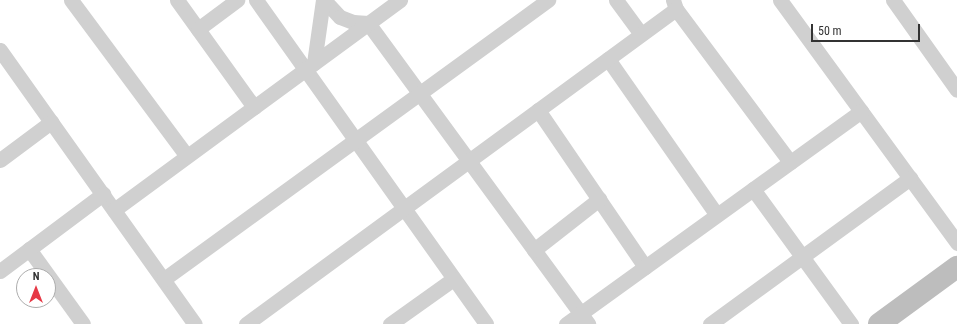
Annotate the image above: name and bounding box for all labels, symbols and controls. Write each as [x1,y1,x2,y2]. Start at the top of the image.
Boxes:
scale bar [813,16,922,42]
text: 50 m [818,24,842,38]
north arrow [16,268,56,308]
text: N [33,270,39,283]

